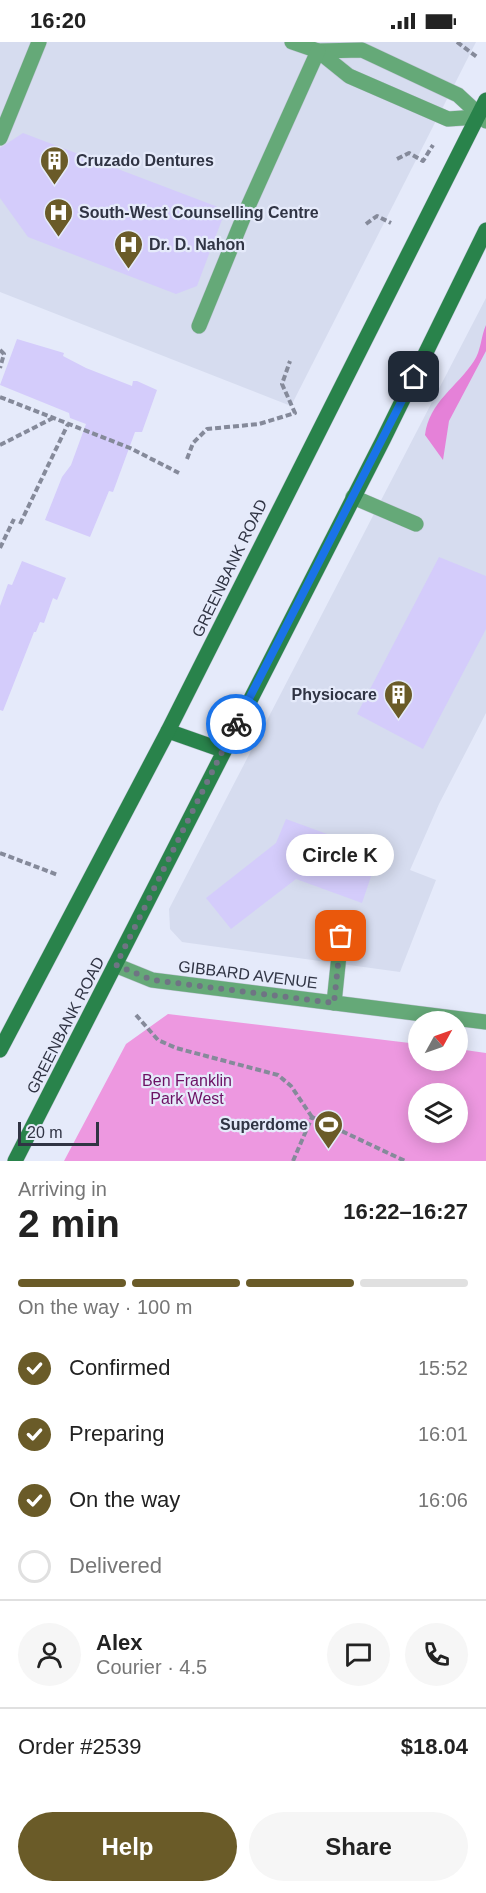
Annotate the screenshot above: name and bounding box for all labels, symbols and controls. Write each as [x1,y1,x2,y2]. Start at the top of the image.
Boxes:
text: 16:20 [30,8,86,33]
building icon: Cruzado Dentures [39,144,71,186]
place label: Cruzado Dentures [76,152,214,169]
hospital icon: South-West Counselling Centre [42,196,74,238]
place label: South-West Counselling Centre [79,204,319,221]
hospital icon: Dr. D. Nahon [112,228,144,270]
place label: Dr. D. Nahon [149,236,245,253]
pin [388,351,439,402]
icon: home [397,360,430,393]
street label: GREENBANK ROAD [189,497,270,640]
building icon: Physiocare [382,678,414,720]
place label: Physiocare [292,686,377,703]
courier [206,694,266,754]
icon: bike [220,708,253,741]
callout: Circle K [287,834,395,876]
text: Circle K [302,844,378,866]
pin [315,910,366,961]
icon: bag [324,919,357,952]
street label: GREENBANK ROAD [24,954,107,1096]
street label: GIBBARD AVENUE [177,958,319,991]
north arrow [408,1011,468,1071]
map controls [408,1011,468,1143]
park label: Ben Franklin Park West [142,1072,232,1107]
button: layers [408,1083,468,1143]
sports icon: Superdome [313,1108,345,1150]
place label: Superdome [220,1116,308,1133]
scale bar [18,1119,99,1146]
text: 20 m [27,1124,63,1141]
text: Arriving in [18,1178,107,1200]
text: 16:22–16:27 [343,1199,468,1224]
text: 2 min [18,1202,120,1245]
text: On the way · 100 m [18,1296,193,1318]
icon: check [18,1352,51,1385]
text: Confirmed [69,1355,170,1380]
text: 15:52 [418,1357,468,1379]
icon: check [18,1418,51,1451]
text: Preparing [69,1421,164,1446]
text: 16:01 [418,1423,468,1445]
icon: check [18,1484,51,1517]
text: On the way [69,1487,180,1512]
text: 16:06 [418,1489,468,1511]
text: Delivered [69,1553,162,1578]
button: person [18,1623,81,1686]
button: chat [327,1623,390,1686]
button: phone [405,1623,468,1686]
text: Alex [96,1630,142,1655]
text: Courier · 4.5 [96,1656,207,1678]
text: Order #2539 [18,1734,142,1759]
text: $18.04 [401,1734,468,1759]
button: Help [18,1812,237,1881]
button: Share [249,1812,468,1881]

